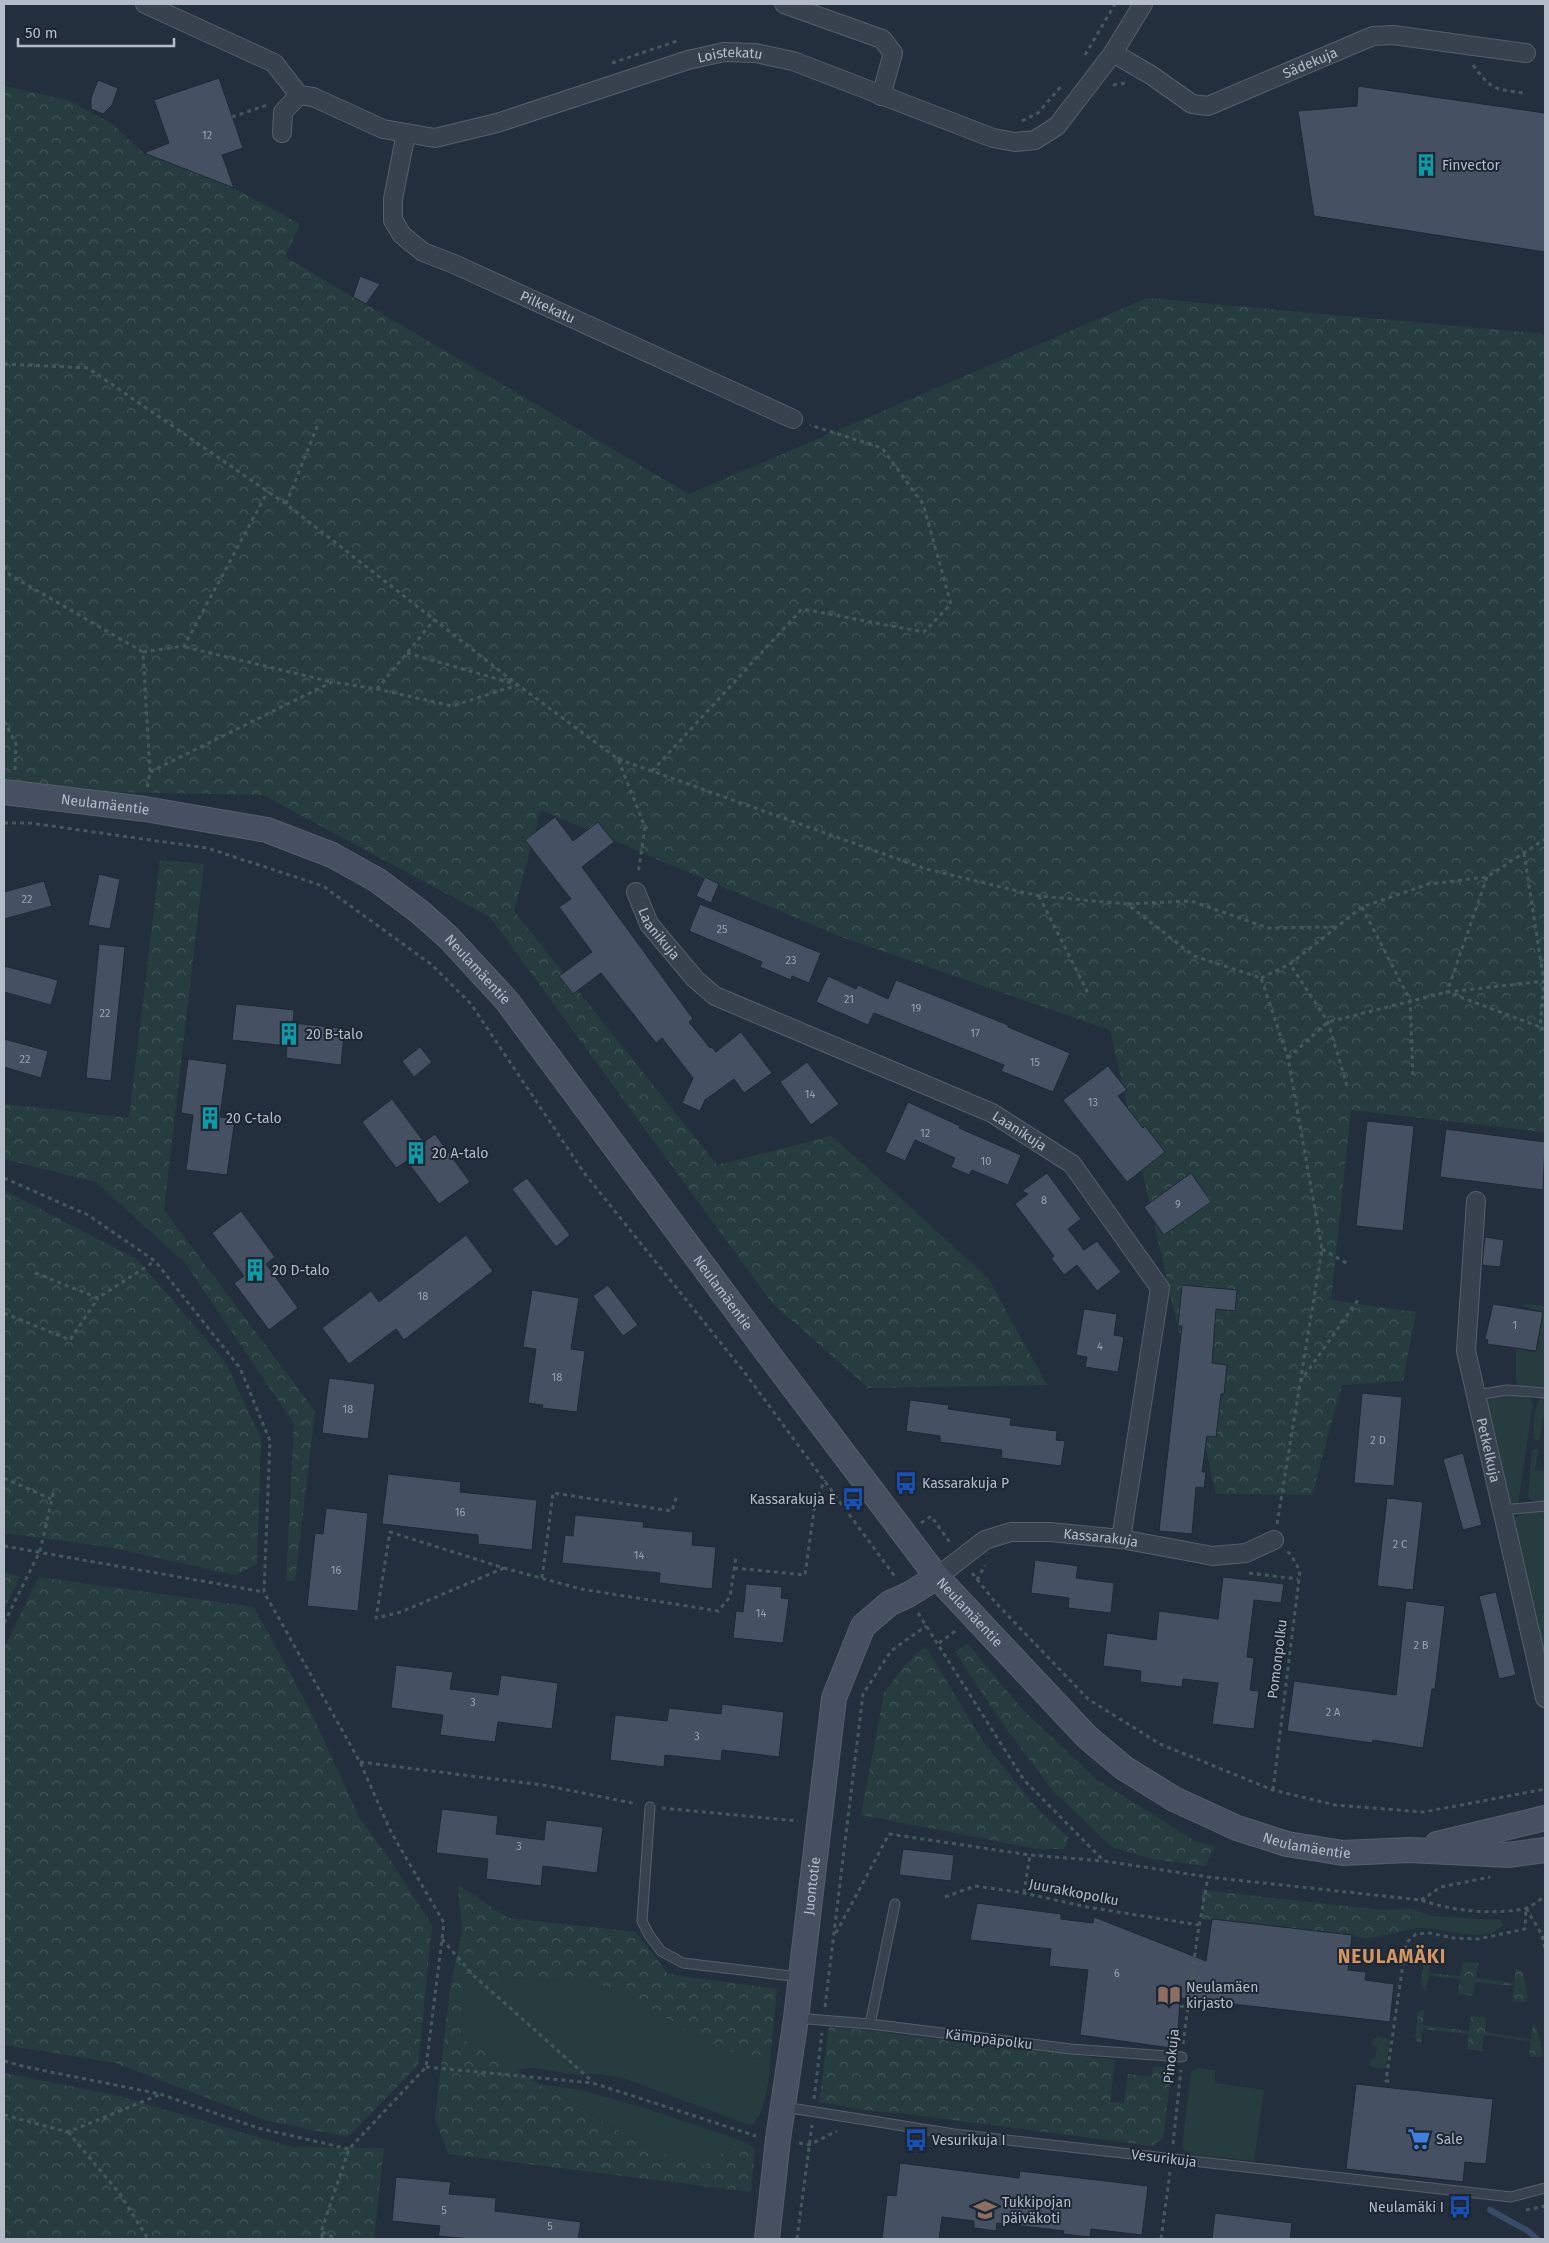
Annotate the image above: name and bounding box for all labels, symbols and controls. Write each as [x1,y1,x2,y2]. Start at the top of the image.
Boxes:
scale bar [18,15,174,47]
text: 50 m [25,24,58,42]
street label: Loistekatu [696,44,764,67]
street label: Sädekuja [1280,44,1340,82]
house number: 12 [202,129,212,142]
building icon: Finvector [1413,152,1439,178]
place label: Finvector [1442,157,1501,174]
street label: Pilkekatu [517,287,578,327]
street label: Neulamäentie [60,791,151,819]
house number: 22 [22,893,32,906]
street label: Laanikuja [634,905,683,963]
house number: 25 [717,923,728,936]
street label: Neulamäentie [441,931,514,1008]
house number: 23 [786,954,796,967]
house number: 21 [844,993,854,1006]
house number: 19 [911,1002,921,1015]
house number: 22 [100,1007,110,1020]
building icon: 20 B-talo [276,1021,302,1047]
place label: 20 B-talo [306,1026,363,1043]
house number: 17 [970,1027,980,1040]
house number: 22 [20,1053,30,1066]
house number: 15 [1030,1056,1041,1069]
house number: 14 [805,1088,815,1101]
house number: 13 [1088,1096,1098,1109]
building icon: 20 C-talo [197,1105,223,1131]
street label: Laanikuja [989,1108,1050,1155]
place label: 20 C-talo [226,1110,282,1127]
house number: 12 [920,1127,930,1140]
building icon: 20 A-talo [403,1140,429,1166]
place label: 20 A-talo [432,1145,489,1162]
house number: 10 [981,1155,991,1168]
house number: 8 [1041,1194,1047,1207]
house number: 9 [1175,1198,1181,1211]
street label: Neulamäentie [689,1252,756,1334]
building icon: 20 D-talo [242,1257,268,1283]
place label: 20 D-talo [272,1262,330,1279]
house number: 18 [418,1290,428,1303]
house number: 1 [1513,1319,1517,1332]
house number: 4 [1097,1340,1103,1353]
house number: 18 [552,1371,562,1384]
house number: 18 [343,1403,353,1416]
street label: Petkelkuja [1472,1416,1504,1484]
house number: 2 D [1370,1434,1386,1447]
bus stop icon: Kassarakuja P [893,1470,919,1496]
place label: Kassarakuja P [922,1475,1009,1492]
bus stop icon: Kassarakuja E [840,1486,866,1512]
place label: Kassarakuja E [749,1491,836,1508]
house number: 16 [455,1506,465,1519]
street label: Kassarakuja [1063,1525,1140,1551]
house number: 2 C [1393,1538,1407,1551]
house number: 14 [634,1549,644,1562]
house number: 16 [331,1564,341,1577]
street label: Neulamäentie [933,1574,1006,1651]
house number: 14 [756,1607,766,1620]
street label: Pomonpolku [1264,1618,1291,1700]
house number: 2 B [1413,1639,1429,1652]
house number: 3 [470,1696,476,1709]
house number: 2 A [1326,1706,1341,1719]
house number: 3 [694,1730,700,1743]
street label: Neulamäentie [1261,1829,1351,1862]
house number: 3 [516,1840,522,1853]
street label: Juontotie [800,1856,824,1916]
street label: Juurakkopolku [1027,1875,1120,1910]
district label: NEULAMÄKI [1338,1944,1446,1968]
house number: 6 [1114,1967,1120,1980]
place label: Neulamäen kirjasto [1186,1979,1258,2012]
library icon: Neulamäen kirjasto [1156,1982,1182,2008]
street label: Kämppäpolku [944,2026,1033,2053]
street label: Pinokuja [1160,2028,1183,2084]
supermarket icon: Sale [1406,2126,1432,2152]
bus stop icon: Vesurikuja I [903,2127,929,2153]
place label: Sale [1436,2131,1463,2148]
place label: Vesurikuja I [932,2132,1006,2149]
street label: Vesurikuja [1130,2146,1198,2171]
place label: Tukkipojan päiväkoti [1002,2194,1071,2227]
bus stop icon: Neulamäki I [1447,2194,1473,2220]
school or university icon: Tukkipojan päiväkoti [972,2197,998,2223]
place label: Neulamäki I [1368,2199,1444,2216]
house number: 5 [441,2204,447,2217]
house number: 5 [547,2220,553,2233]

